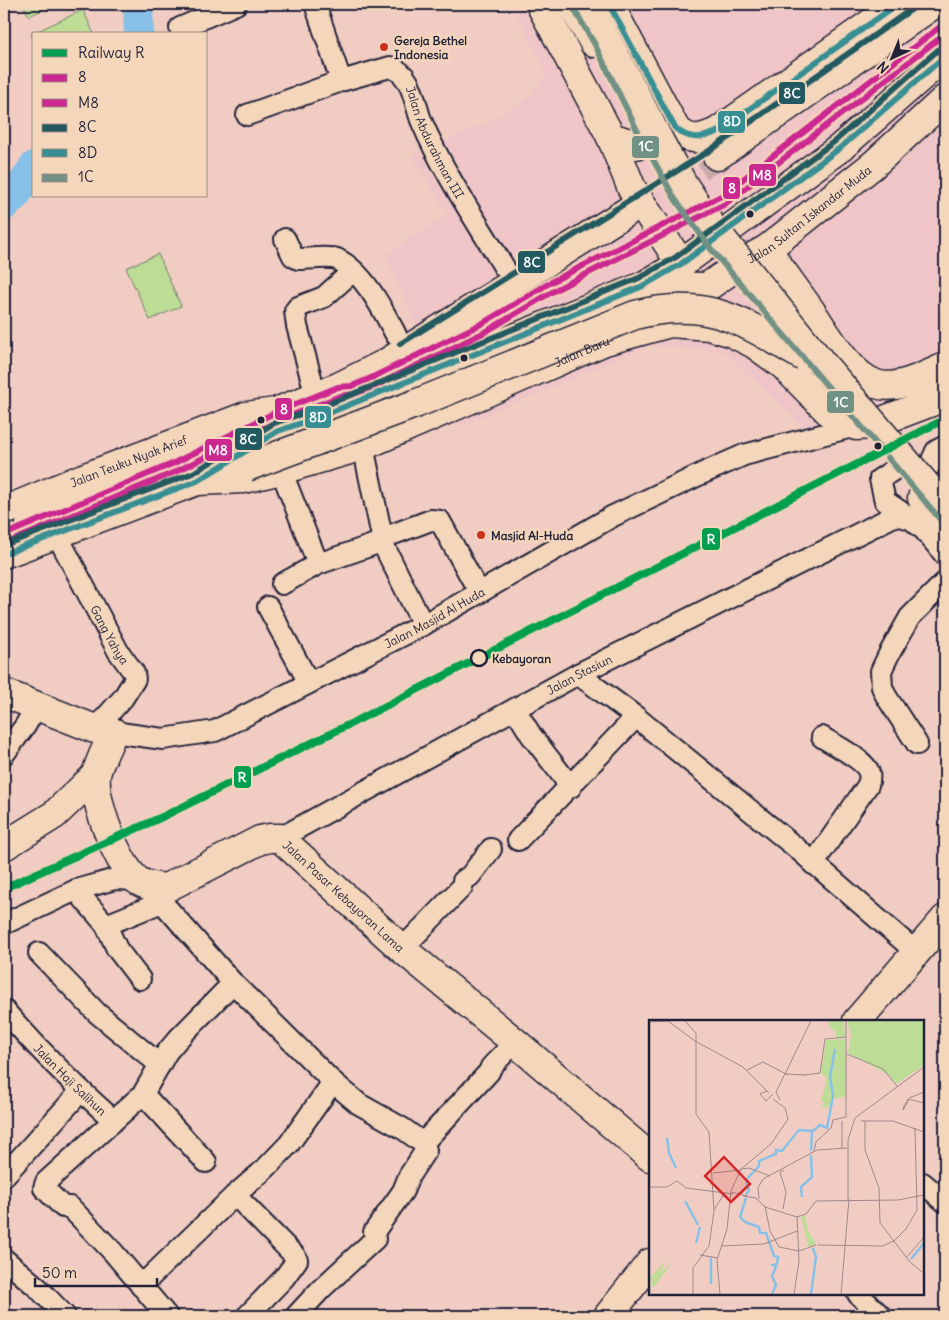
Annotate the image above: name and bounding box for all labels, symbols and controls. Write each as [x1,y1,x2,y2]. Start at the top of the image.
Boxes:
legend [32,32,208,198]
north arrow [866,32,916,82]
place label: Gereja Bethel Indonesia [394,33,467,62]
marker: Gereja Bethel Indonesia [378,41,390,53]
text: Railway R [78,43,145,62]
text: N [873,58,893,77]
text: 8 [78,67,87,86]
line badge: 8C [778,81,806,105]
street label: Jalan Abdurahman III [403,84,468,201]
text: 8C [783,84,801,102]
text: M8 [78,93,99,112]
line badge: 8D [717,110,746,134]
text: 8D [723,112,741,130]
text: 8C [78,117,97,136]
line badge: 1C [631,135,660,159]
text: 1C [639,137,653,155]
text: 8D [78,143,97,162]
street label: Jalan Sultan Iskandar Muda [744,162,874,266]
line badge: M8 [748,163,777,187]
text: M8 [752,166,772,184]
text: 1C [78,167,94,186]
line badge: 8 [722,176,741,200]
text: 8 [728,179,736,197]
unlabelled marker [745,209,755,219]
line badge: 8C [517,250,546,274]
text: 8C [523,253,541,271]
street label: Jalan Baru [552,333,611,370]
unlabelled marker [459,353,469,363]
line badge: 1C [826,390,855,414]
text: 1C [834,393,848,411]
line badge: 8 [274,397,293,421]
text: 8 [280,400,288,418]
line badge: 8D [304,405,332,429]
text: 8D [309,408,327,426]
unlabelled marker [256,415,266,425]
line badge: 8C [234,427,263,451]
text: 8C [239,430,257,448]
street label: Jalan Teuku Nyak Arief [68,431,190,490]
line badge: M8 [204,438,233,462]
text: M8 [208,441,228,459]
unlabelled marker [873,441,883,451]
line badge: R [701,527,721,551]
place label: Masjid Al-Huda [491,528,573,543]
marker: Masjid Al-Huda [475,529,487,541]
text: R [707,530,716,548]
street label: Jalan Masjid Al Huda [382,584,487,651]
street label: Gang Yahya [88,602,133,667]
marker: Kebayoran [470,649,488,667]
place label: Kebayoran [492,651,551,667]
street label: Jalan Stasiun [544,651,614,697]
line badge: R [233,765,252,789]
text: R [238,768,247,786]
street label: Jalan Pasar Kebayoran Lama [280,837,408,955]
inset map [649,1020,924,1295]
street label: Jalan Haji Salihun [31,1040,110,1118]
scale bar [35,1255,158,1287]
text: 50 m [42,1263,77,1282]

